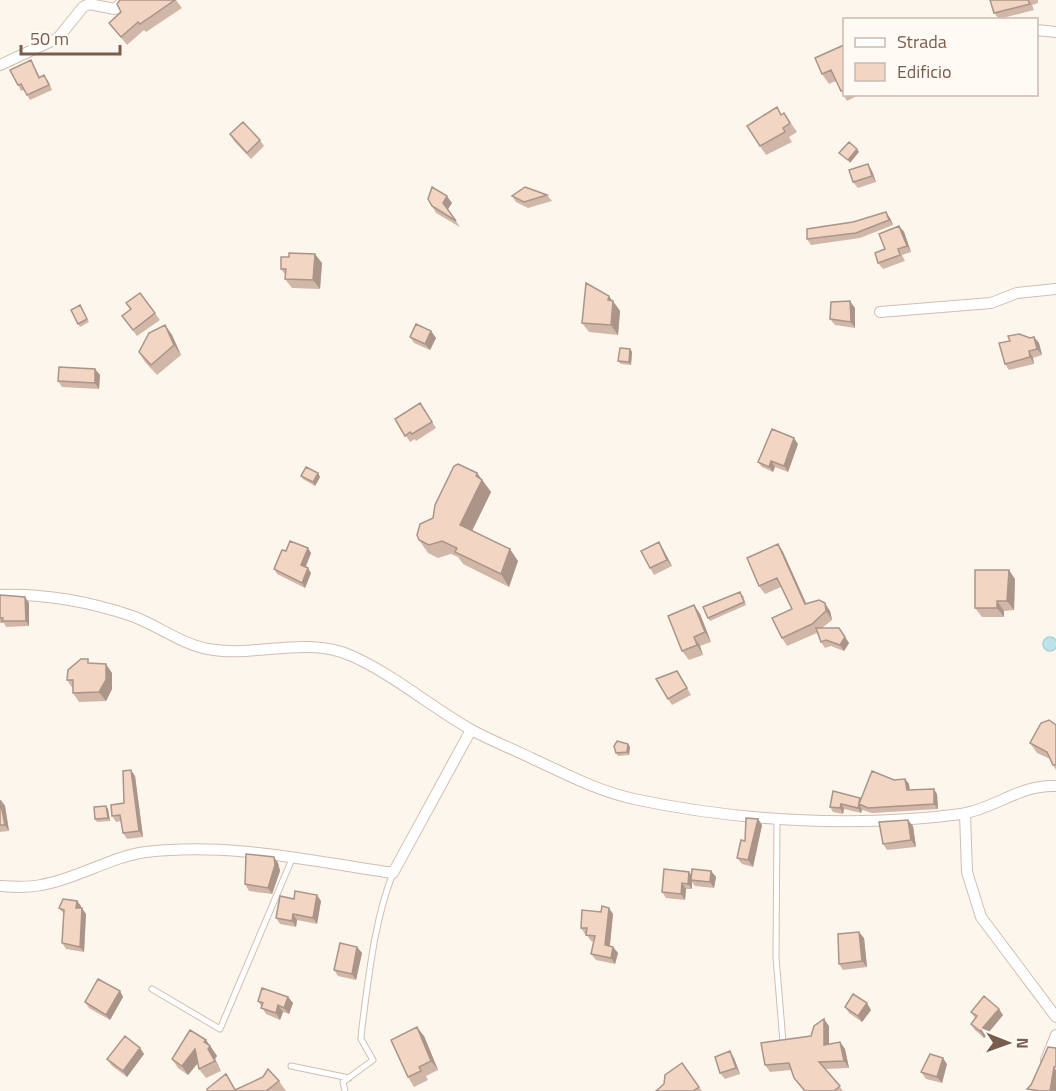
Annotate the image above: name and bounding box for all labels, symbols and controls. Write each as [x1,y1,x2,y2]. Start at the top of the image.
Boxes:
scale bar [21,18,120,56]
legend [843,18,1038,96]
text: 50 m [30,25,69,52]
text: Strada [897,28,947,55]
text: Edificio [897,58,951,85]
north arrow [978,1013,1038,1073]
text: N [1011,1038,1035,1049]

